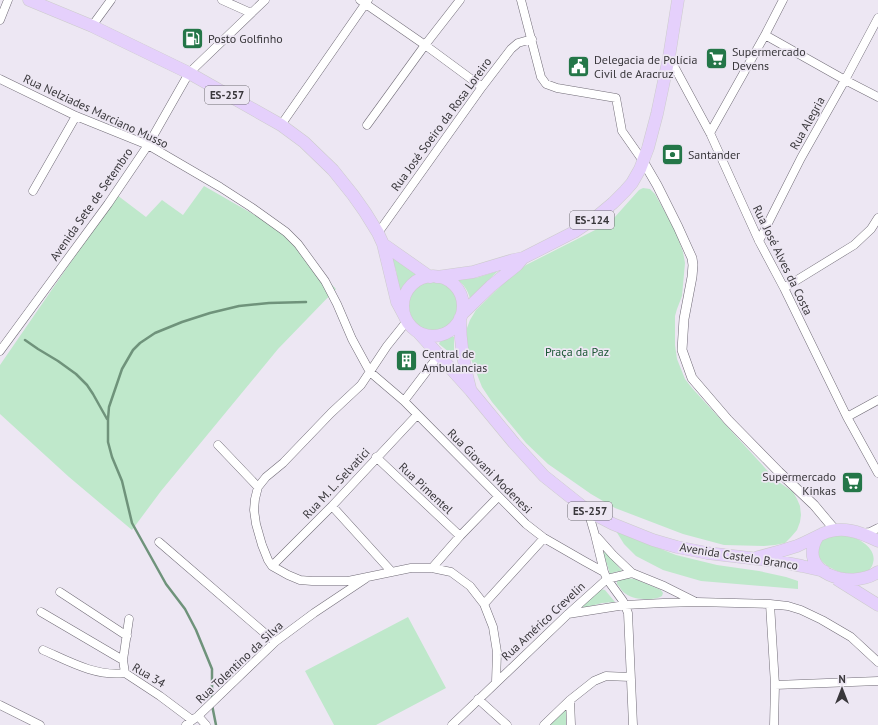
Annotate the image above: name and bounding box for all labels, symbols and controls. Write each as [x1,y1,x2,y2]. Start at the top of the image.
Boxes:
fuel station icon: Posto Golfinho [179,25,205,51]
place label: Posto Golfinho [208,31,283,46]
place label: Supermercado Devens [732,44,806,73]
supermarket icon: Supermercado Devens [703,45,729,71]
place label: Delegacia de Polícia Civil de Aracruz [594,52,697,81]
public building icon: Delegacia de Polícia Civil de Aracruz [565,53,591,79]
street label: Rua José Soeiro da Rosa Loreiro [387,54,495,194]
street label: Rua Nelziades Marciano Musso [21,71,171,151]
road number: ES-257 [205,86,249,104]
street label: Rua Alegria [786,94,828,152]
bank icon: Santander [660,141,686,167]
street label: Avenida Sete de Setembro [46,145,136,263]
place label: Santander [688,147,740,162]
street label: Rua José Alves da Costa [750,203,816,318]
road number: ES-124 [570,211,614,229]
park label: Praça da Paz [545,344,609,359]
place label: Central de Ambulancias [422,346,487,375]
building icon: Central de Ambulancias [393,347,419,373]
street label: Rua Giovani Modenesi [445,426,535,516]
street label: Rua M. L. Selvatici [299,444,373,522]
street label: Rua Pimentel [396,459,457,517]
place label: Supermercado Kinkas [762,469,836,498]
supermarket icon: Supermercado Kinkas [839,470,865,496]
road number: ES-257 [568,502,612,520]
street label: Avenida Castelo Branco [679,539,799,573]
street label: Rua Américo Crevelin [498,578,588,664]
street label: Rua Tolentino da Silva [192,618,286,706]
street label: Rua 34 [130,659,169,691]
north arrow [822,669,862,709]
text: N [838,672,846,686]

